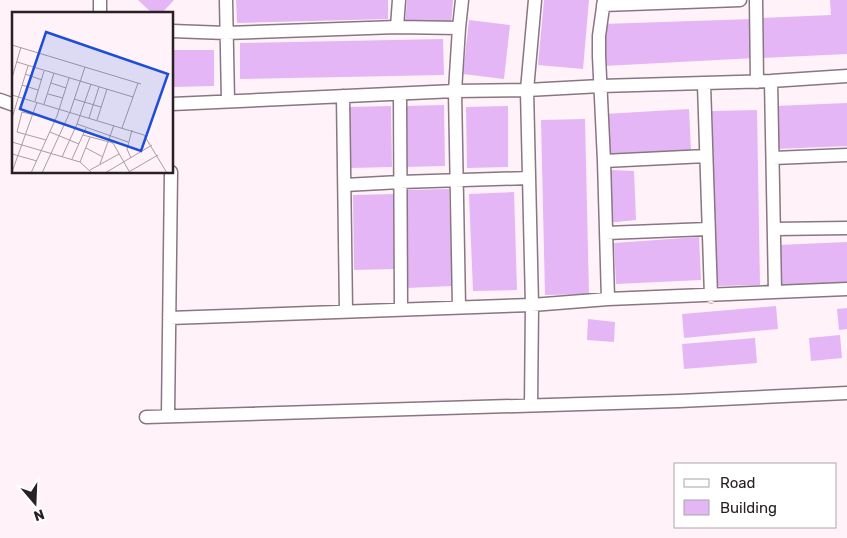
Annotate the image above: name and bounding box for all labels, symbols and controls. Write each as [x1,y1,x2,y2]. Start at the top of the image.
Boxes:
inset map [12,12,174,174]
legend [674,463,837,528]
text: Road [720,474,756,492]
north arrow [10,478,60,528]
text: Building [720,499,777,517]
text: N [32,505,47,524]

